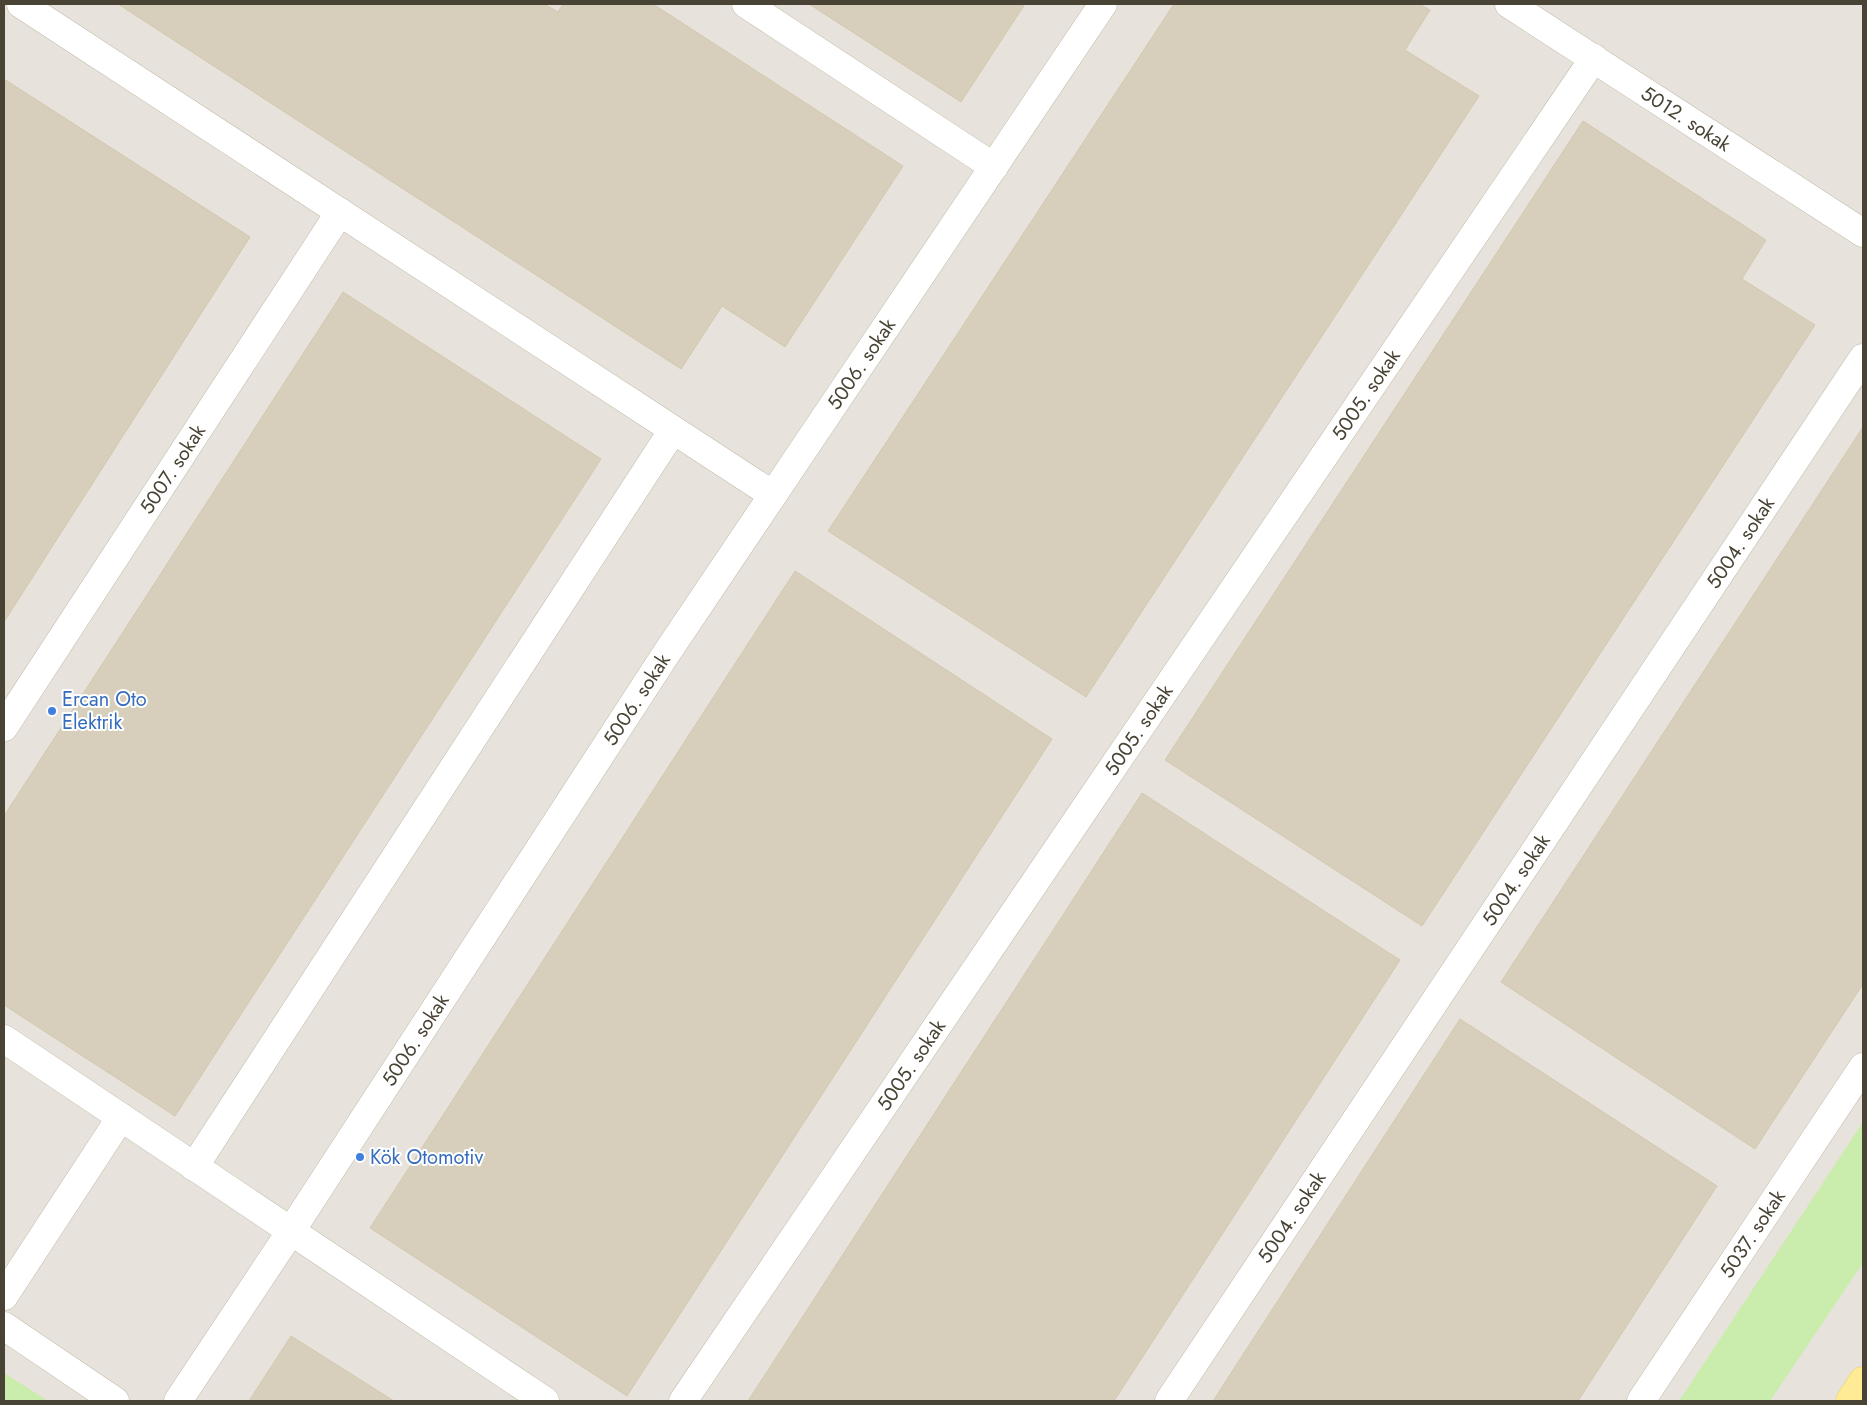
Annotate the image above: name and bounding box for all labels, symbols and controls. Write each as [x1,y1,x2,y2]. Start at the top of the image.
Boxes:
street label: 5012. sokak [1635,79,1737,159]
street label: 5006. sokak [820,312,903,416]
street label: 5005. sokak [1325,343,1408,446]
street label: 5007. sokak [133,419,213,520]
street label: 5004. sokak [1699,491,1782,595]
street label: 5006. sokak [596,648,678,752]
street label: 5005. sokak [1097,678,1180,782]
place label: Ercan Oto Elektrik [62,685,147,737]
marker: Ercan Oto Elektrik [46,705,58,717]
street label: 5004. sokak [1475,828,1558,932]
street label: 5006. sokak [375,988,456,1092]
street label: 5005. sokak [870,1014,953,1117]
place label: Kök Otomotiv [370,1143,483,1172]
marker: Kök Otomotiv [354,1151,366,1163]
street label: 5004. sokak [1251,1165,1333,1269]
street label: 5037. sokak [1713,1184,1793,1284]

